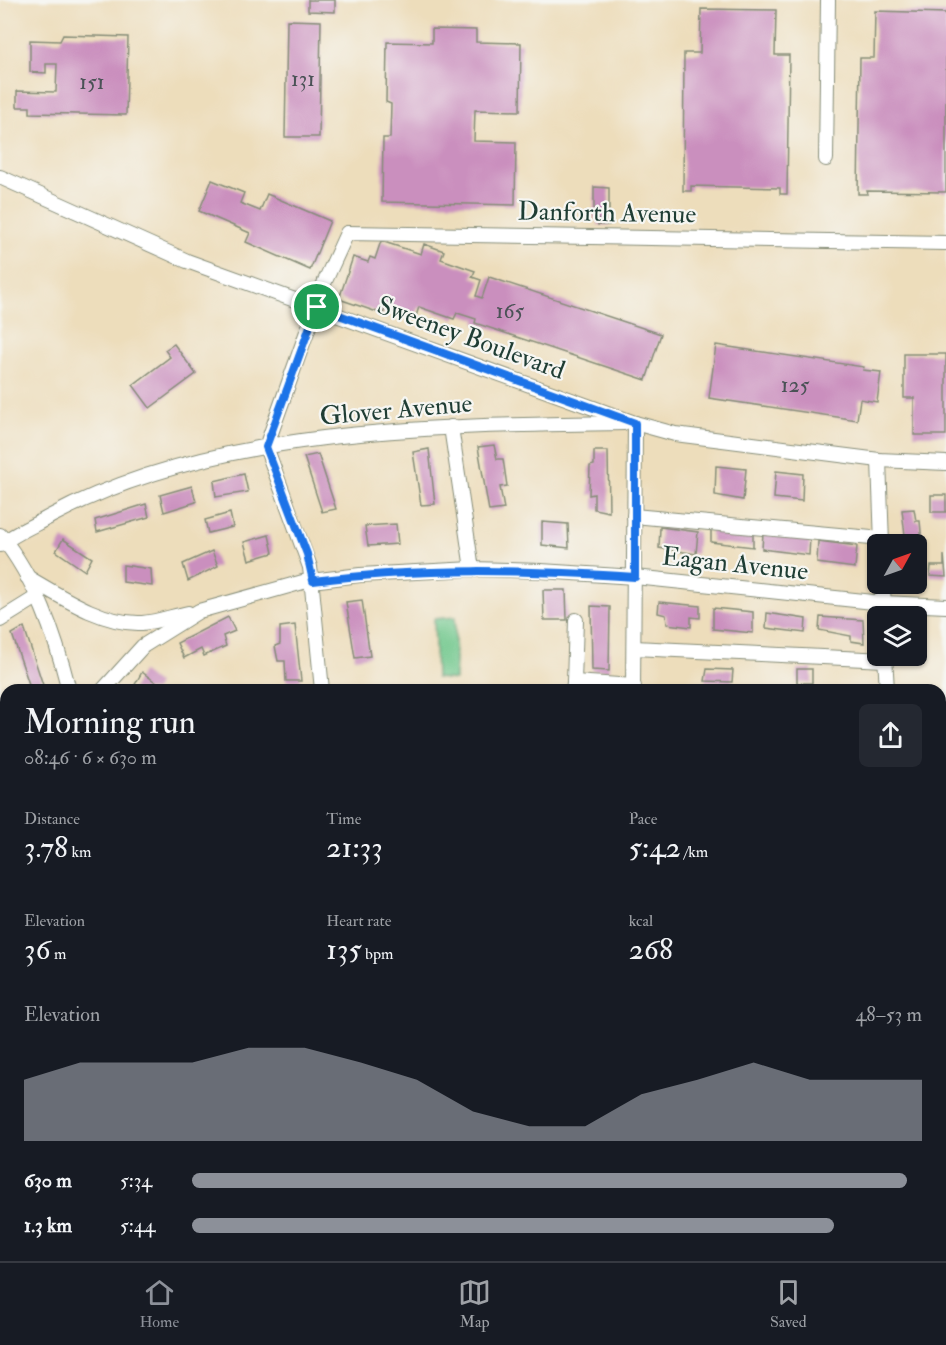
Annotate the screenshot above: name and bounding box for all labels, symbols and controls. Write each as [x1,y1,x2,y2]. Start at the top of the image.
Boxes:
house number: 131 [291,65,315,93]
house number: 151 [79,68,105,96]
street label: Danforth Avenue [517,195,697,231]
pin [291,281,342,332]
street label: Sweeney Boulevard [373,289,569,387]
icon: arrive [300,290,333,323]
house number: 165 [496,297,525,325]
house number: 125 [781,371,810,399]
street label: Glover Avenue [318,387,474,433]
north arrow [867,534,927,594]
map controls [867,534,927,666]
street label: Eagan Avenue [660,540,810,588]
button: layers [867,606,927,666]
text: Morning run [24,702,196,743]
button: share [859,704,922,767]
text: 08:46 · 6 × 630 m [24,745,157,770]
text: Distance [24,809,80,829]
text: Time [326,809,361,829]
text: Pace [629,809,657,829]
text: 3.78 [24,829,68,866]
text: 21:33 [326,829,383,866]
text: 5:42 [629,829,681,866]
text: km [68,842,91,862]
text: /km [681,842,708,862]
text: Elevation [24,911,85,931]
text: Heart rate [326,911,391,931]
text: kcal [629,911,653,931]
text: 36 [24,931,51,968]
text: 135 [326,931,362,968]
text: 268 [629,931,673,968]
text: m [51,944,66,964]
text: bpm [362,944,393,964]
text: Elevation [24,1002,100,1027]
text: 48–53 m [856,1002,922,1027]
text: 630 m [24,1168,72,1193]
text: 5:34 [120,1168,152,1193]
text: 1.3 km [24,1213,72,1238]
text: 5:44 [120,1213,155,1238]
tab: Home [139,1276,179,1332]
tab: Map [458,1276,491,1332]
tab: Saved [770,1276,807,1332]

